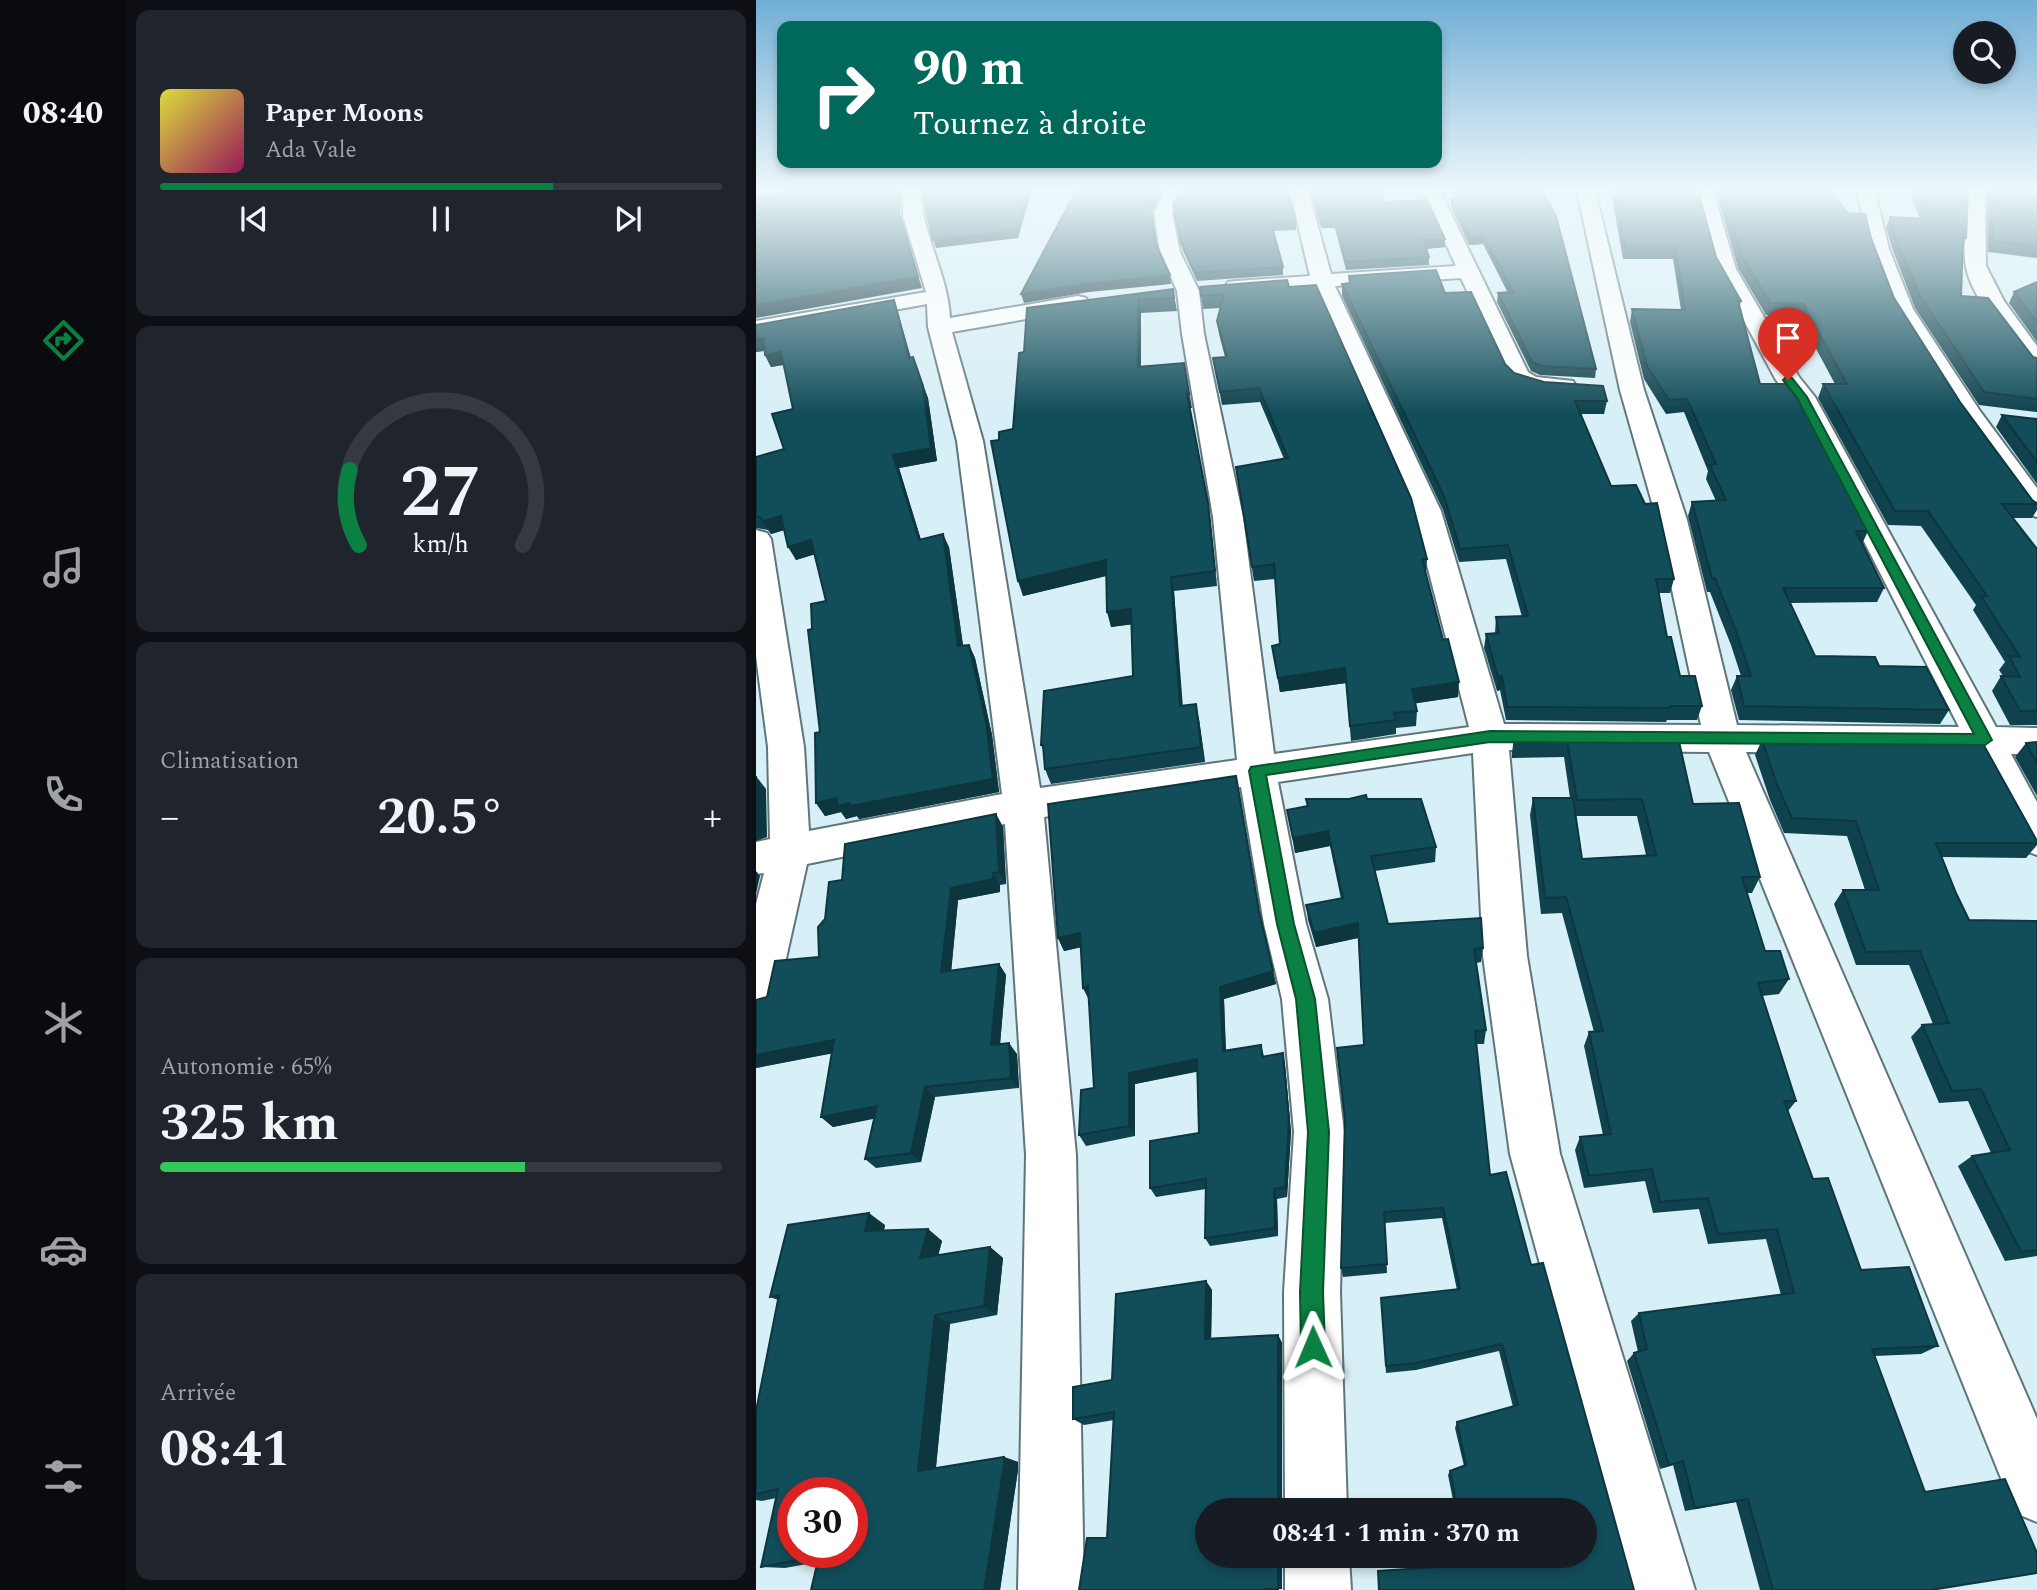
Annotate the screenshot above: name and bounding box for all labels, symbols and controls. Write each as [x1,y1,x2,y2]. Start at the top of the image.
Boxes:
map controls [1953,21,2016,84]
button: search [1953,21,2016,84]
text: 90 m [913,32,1024,107]
icon: right [798,49,889,140]
text: 08:40 [23,89,103,138]
text: Paper Moons [265,93,424,133]
text: Tournez à droite [913,100,1147,149]
text: Ada Vale [265,133,357,168]
icon: previous [235,200,273,238]
icon: pause [422,200,460,238]
icon: next [609,200,647,238]
pin [1758,308,1818,380]
icon: directions [39,316,88,365]
icon: arrive [1769,319,1807,357]
text: 27 [400,438,482,549]
text: km/h [413,526,469,564]
icon: music [39,543,88,592]
text: Climatisation [160,744,299,779]
icon: phone [39,770,88,819]
text: 20.5° [377,778,505,857]
text: − [160,789,179,847]
text: + [703,789,722,847]
icon: climate [39,998,88,1047]
text: Autonomie · 65% [160,1050,332,1085]
text: 325 km [160,1084,339,1163]
icon: car [39,1225,88,1274]
position arrow [1276,1310,1350,1384]
text: Arrivée [160,1376,236,1411]
text: 08:41 [160,1410,291,1489]
icon: filters [39,1452,88,1501]
speed limit sign: 30 [777,1477,868,1568]
text: 08:41 · 1 min · 370 m [1272,1513,1520,1553]

